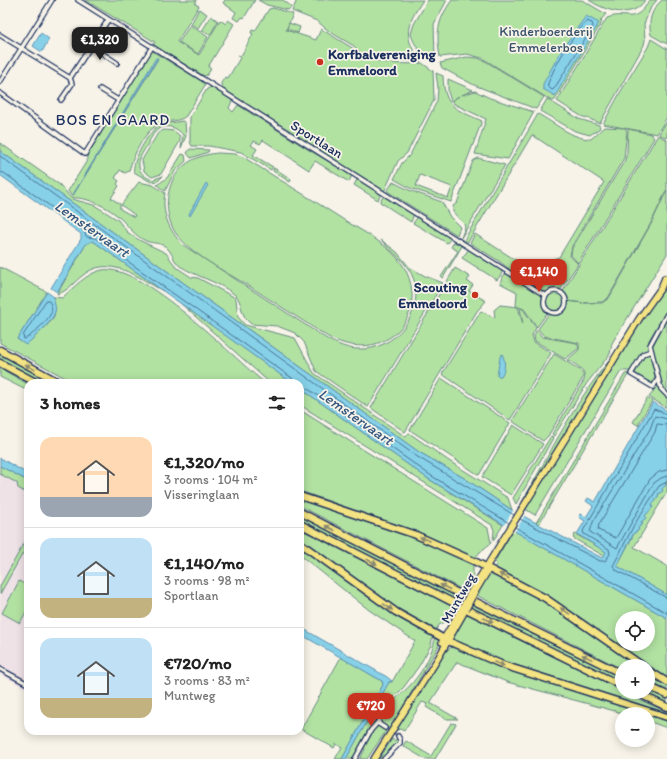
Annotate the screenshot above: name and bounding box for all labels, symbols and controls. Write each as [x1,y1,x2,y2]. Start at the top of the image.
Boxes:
park label: Kinderboerderij Emmelerbos [499,23,593,56]
pin: €1,320 [67,27,133,61]
text: €1,320 [81,32,119,47]
place label: Korfbalvereniging Emmeloord [328,46,437,79]
marker: Korfbalvereniging Emmeloord [315,57,325,67]
district label: BOS EN GAARD [56,111,170,129]
street label: Sportlaan [287,117,347,162]
water label: Lemstervaart [51,197,134,262]
pin: €1,140 [506,259,572,293]
text: €1,140 [520,264,558,279]
place label: Scouting Emmeloord [398,279,468,312]
marker: Scouting Emmeloord [470,290,480,300]
one-way arrow [24,363,36,370]
water label: Lemstervaart [315,385,398,450]
icon: filters [266,392,288,414]
text: 3 homes [40,393,100,413]
text: €1,320/mo [164,452,244,472]
icon: home [72,453,120,501]
text: 3 rooms · 104 m² [164,472,257,487]
text: Visseringlaan [164,487,239,502]
one-way arrow [324,524,335,531]
one-way arrow [419,535,431,541]
text: €1,140/mo [164,553,244,573]
icon: home [72,554,120,602]
one-way arrow [366,558,378,565]
street label: Muntweg [437,569,480,626]
text: 3 rooms · 98 m² [164,573,250,588]
one-way arrow [498,573,510,580]
one-way arrow [440,584,451,590]
text: Sportlaan [164,588,218,603]
one-way arrow [382,603,394,610]
one-way arrow [560,607,570,615]
map controls [615,611,655,747]
button: locate [615,611,655,651]
one-way arrow [482,617,494,623]
text: €720/mo [164,653,232,673]
icon: home [72,654,120,702]
one-way arrow [581,654,592,660]
button: + [615,659,655,699]
one-way arrow [494,661,506,667]
text: 3 rooms · 83 m² [164,673,250,688]
text: Muntweg [164,688,215,703]
pin: €720 [347,693,395,727]
text: €720 [357,698,385,713]
button: − [615,707,655,747]

